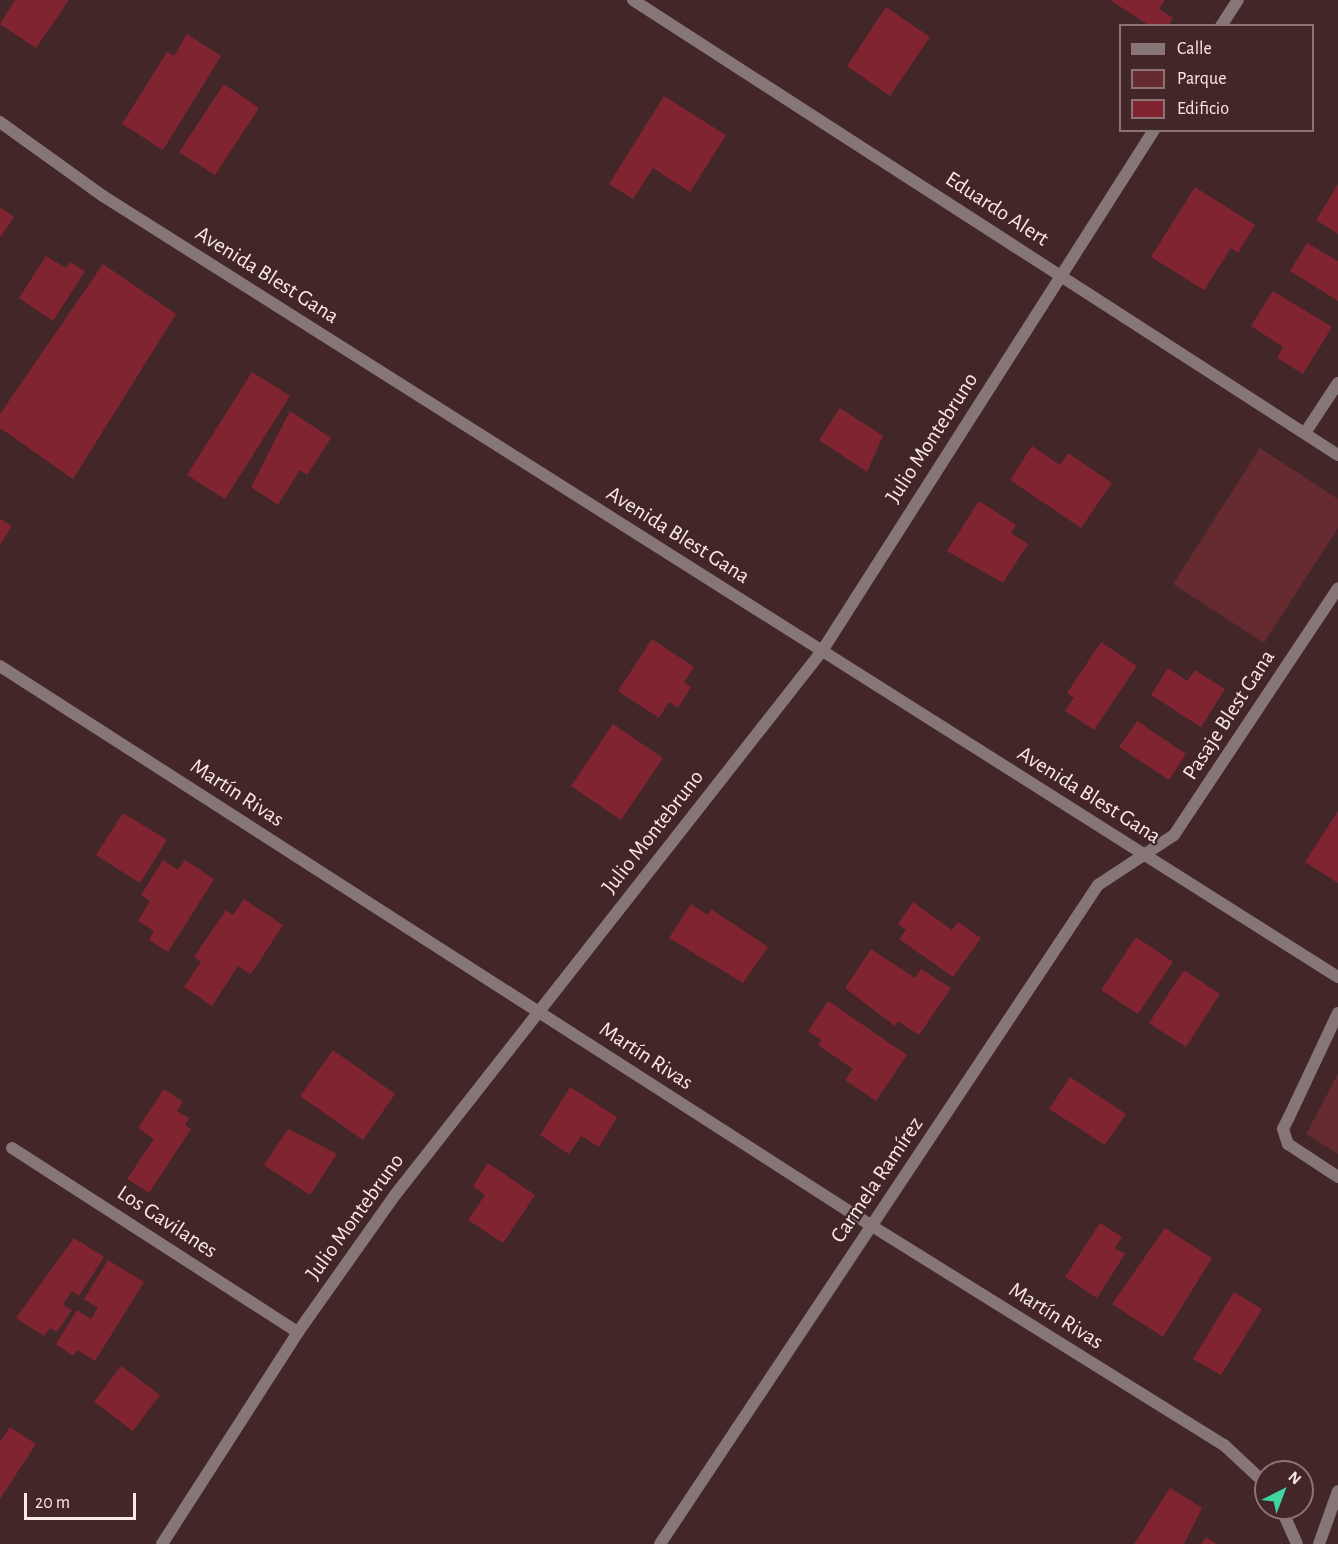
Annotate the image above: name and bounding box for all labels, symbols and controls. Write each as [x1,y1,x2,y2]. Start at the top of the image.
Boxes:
legend [1119,24,1314,132]
text: Calle [1177,40,1212,58]
text: Parque [1177,70,1226,88]
text: Edificio [1177,100,1229,118]
street label: Eduardo Alert [940,166,1054,252]
street label: Avenida Blest Gana [190,220,344,330]
street label: Julio Montebruno [880,368,984,508]
street label: Avenida Blest Gana [601,480,755,590]
street label: Pasaje Blest Gana [1177,645,1281,785]
street label: Avenida Blest Gana [1012,740,1166,850]
street label: Martín Rivas [185,753,289,833]
street label: Julio Montebruno [596,765,710,899]
street label: Martín Rivas [594,1016,698,1096]
street label: Carmela Ramírez [825,1112,929,1248]
street label: Julio Montebruno [300,1149,410,1285]
street label: Los Gavilanes [112,1180,222,1264]
street label: Martín Rivas [1004,1277,1108,1355]
north arrow [1254,1460,1314,1520]
text: N [1285,1468,1304,1488]
scale bar [27,1481,140,1519]
text: 20 m [35,1494,70,1512]

